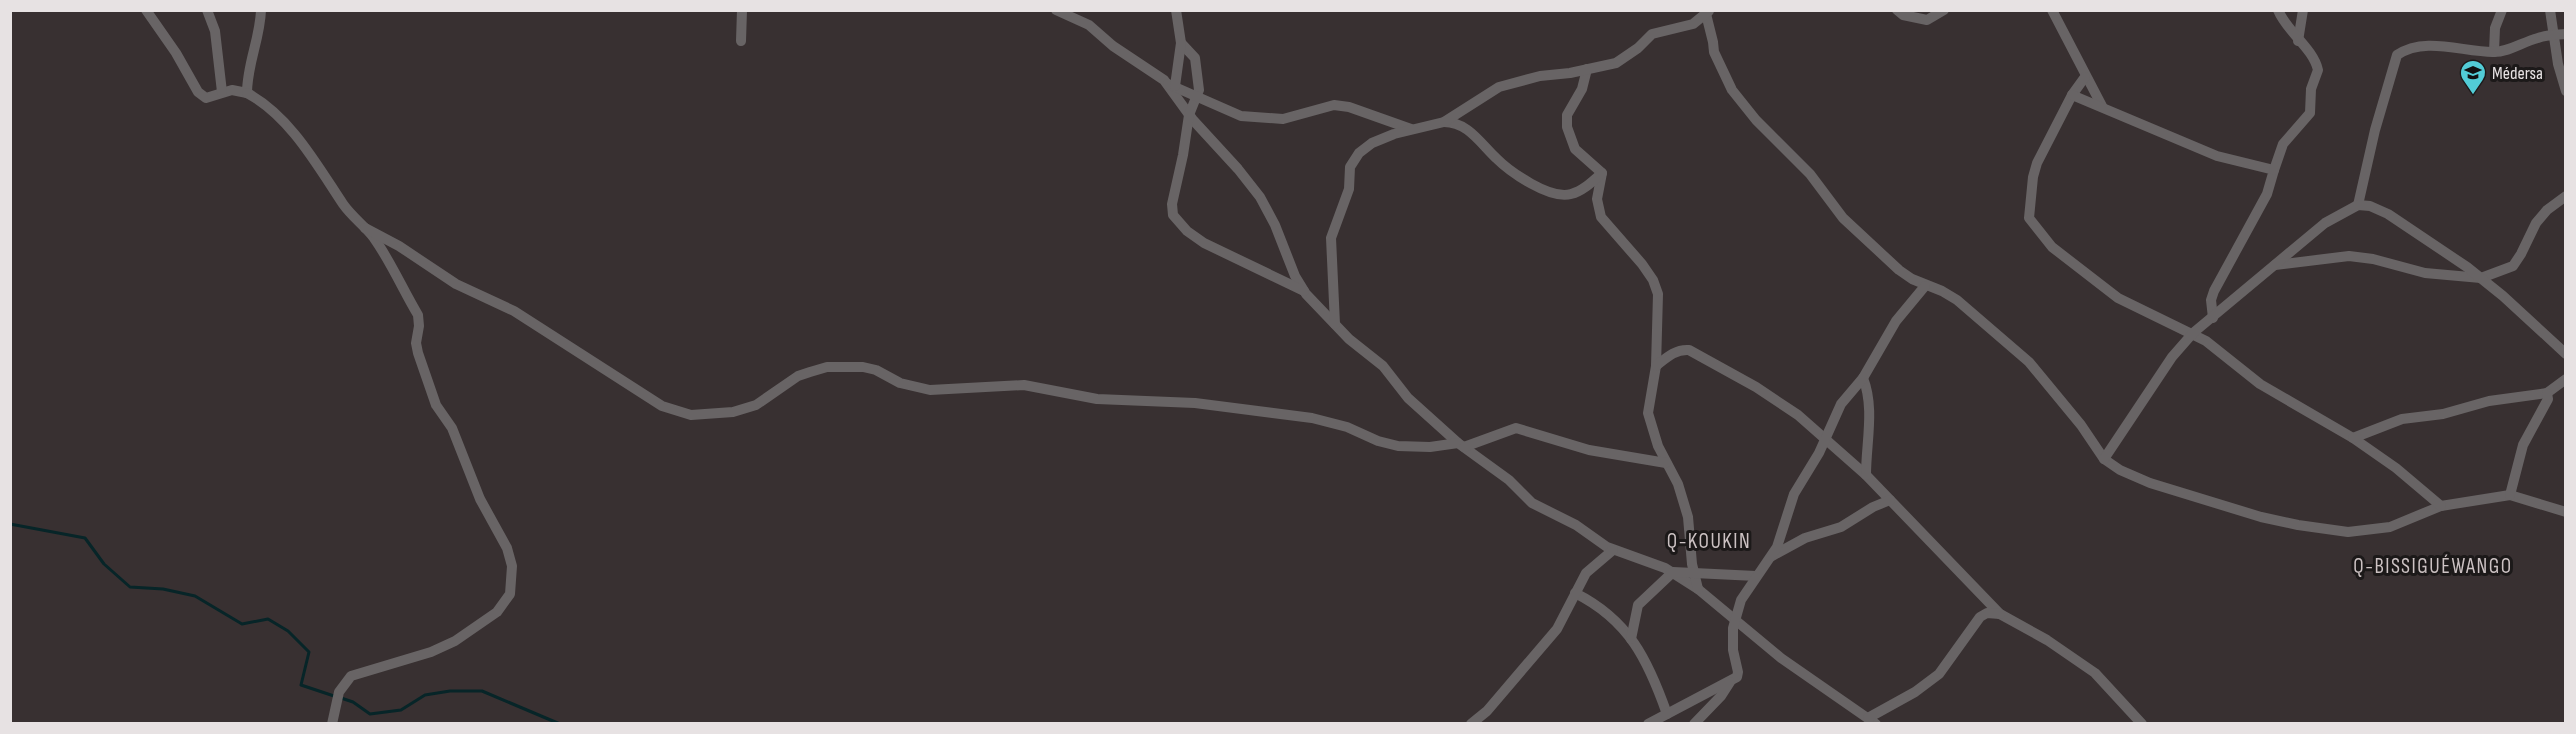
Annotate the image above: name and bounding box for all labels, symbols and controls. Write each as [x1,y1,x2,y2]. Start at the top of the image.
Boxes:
school or university icon: Médersa [2458,58,2488,96]
place label: Médersa [2492,63,2543,84]
district label: Q-KOUKIN [1667,529,1751,554]
district label: Q-BISSIGUÉWANGO [2353,554,2513,579]

